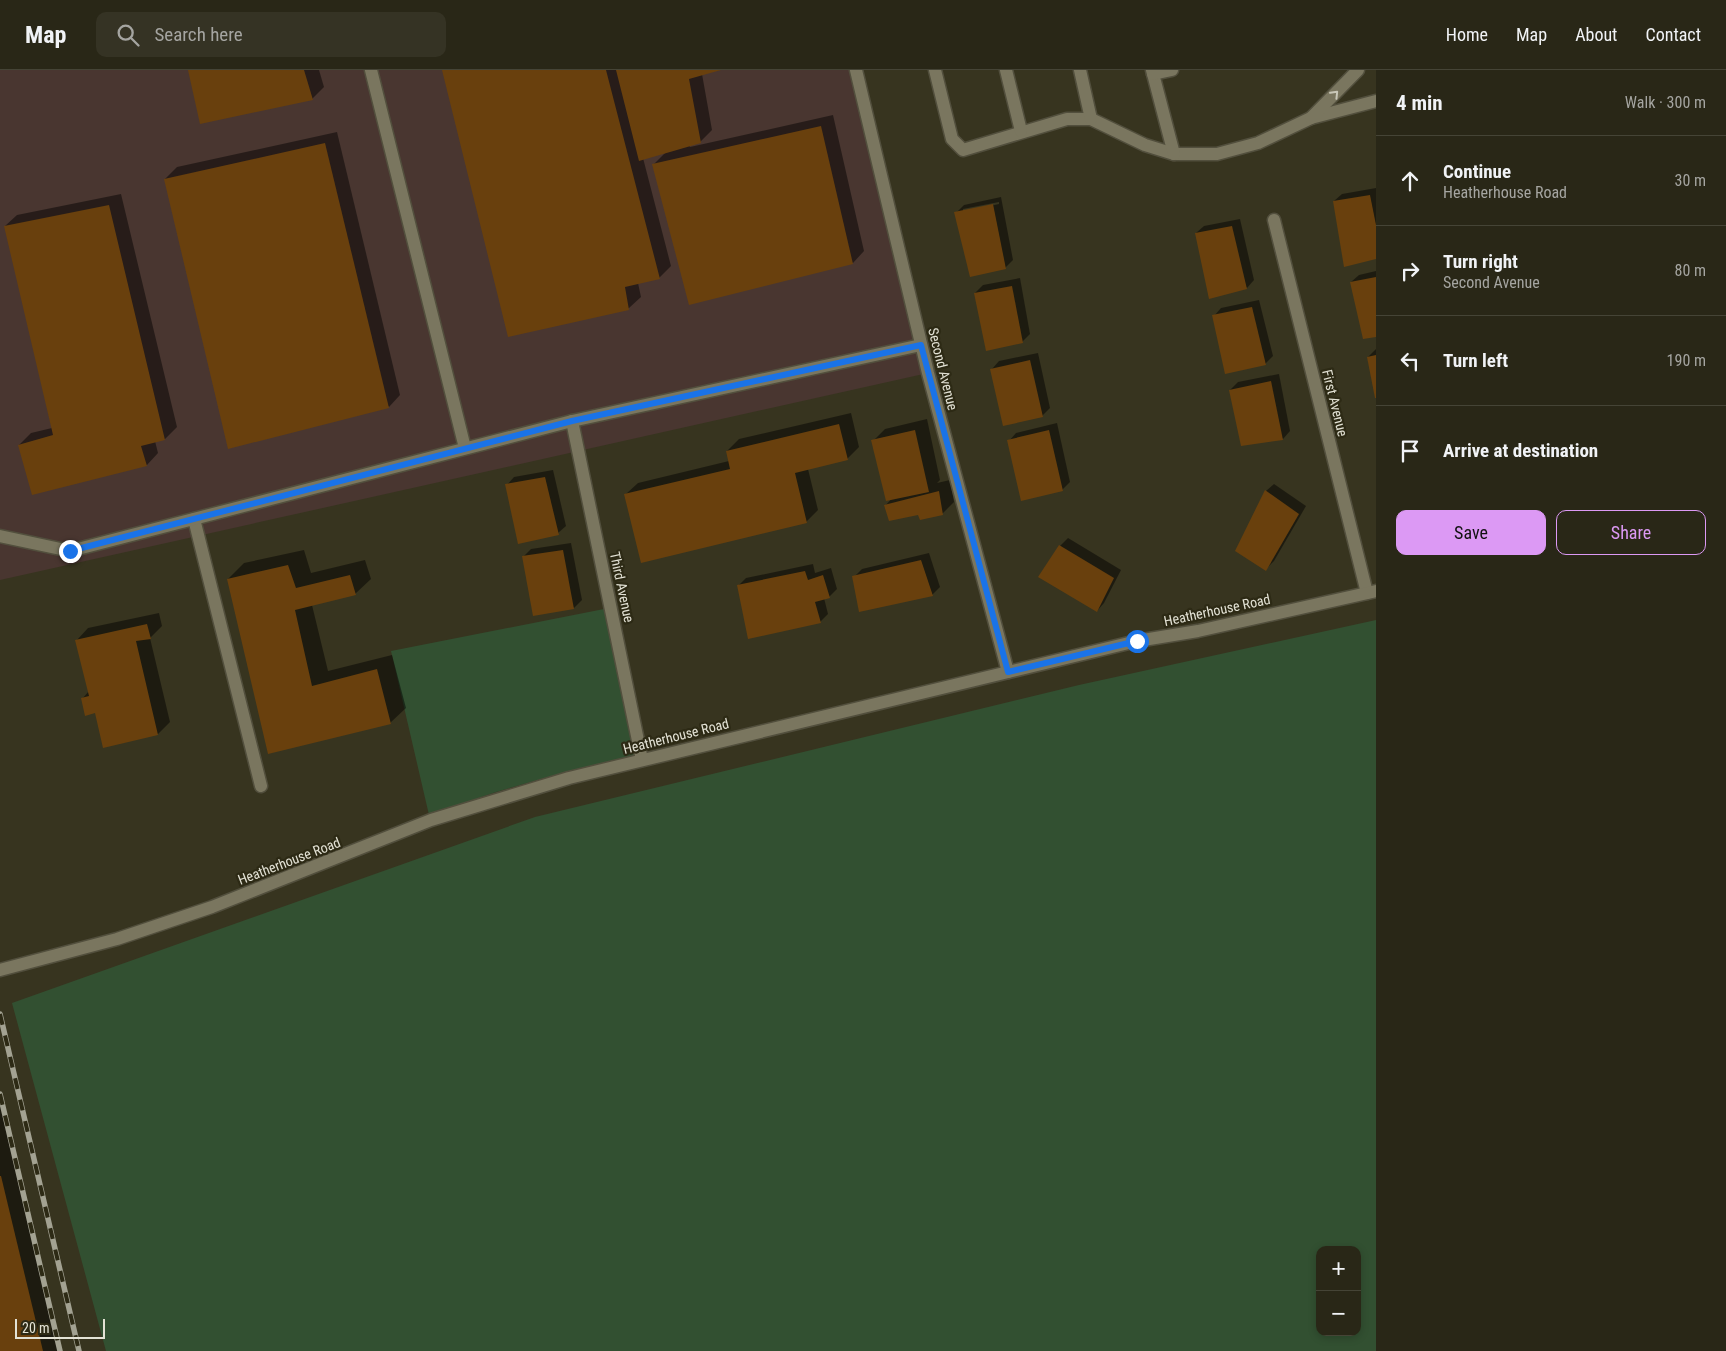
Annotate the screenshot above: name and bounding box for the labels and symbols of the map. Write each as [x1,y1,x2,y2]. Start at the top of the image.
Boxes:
one-way arrow [1329,91,1338,100]
street label: Second Avenue [925,326,961,412]
street label: First Avenue [1319,368,1351,438]
route end [59,540,82,563]
street label: Third Avenue [607,550,637,624]
street label: Heatherhouse Road [1162,591,1272,629]
route start [1126,630,1149,653]
street label: Heatherhouse Road [621,715,731,757]
street label: Heatherhouse Road [235,834,343,888]
scale bar [15,1316,105,1339]

